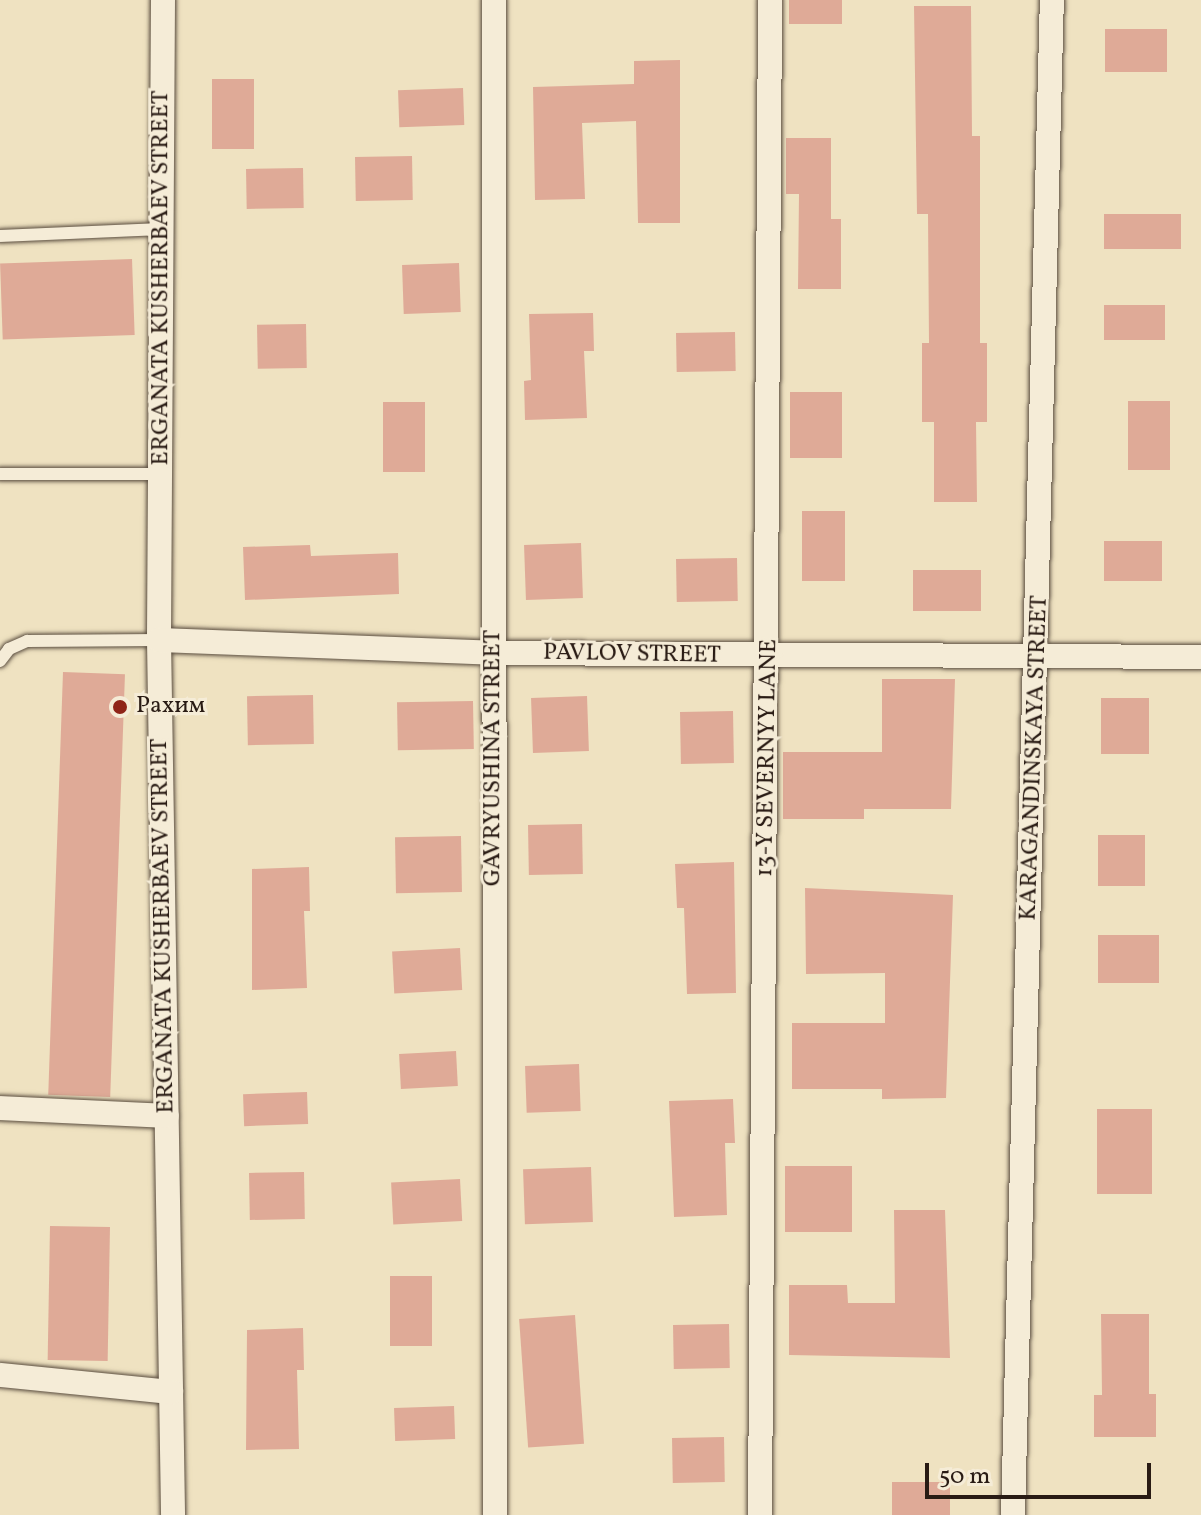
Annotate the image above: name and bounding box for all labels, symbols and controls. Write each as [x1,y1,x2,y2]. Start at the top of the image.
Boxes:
street label: ERGANATA KUSHERBAEV STREET [148,90,176,466]
street label: KARAGANDINSKAYA STREET [1015,595,1055,921]
street label: GAVRYUSHINA STREET [480,630,508,886]
street label: 13-Y SEVERNYY LANE [752,638,784,878]
street label: PAVLOV STREET [542,639,722,671]
place label: Рахим [136,693,205,721]
marker: Рахим [111,698,129,716]
street label: ERGANATA KUSHERBAEV STREET [146,738,182,1114]
scale bar [929,1447,1155,1497]
text: 50 m [939,1460,991,1494]

